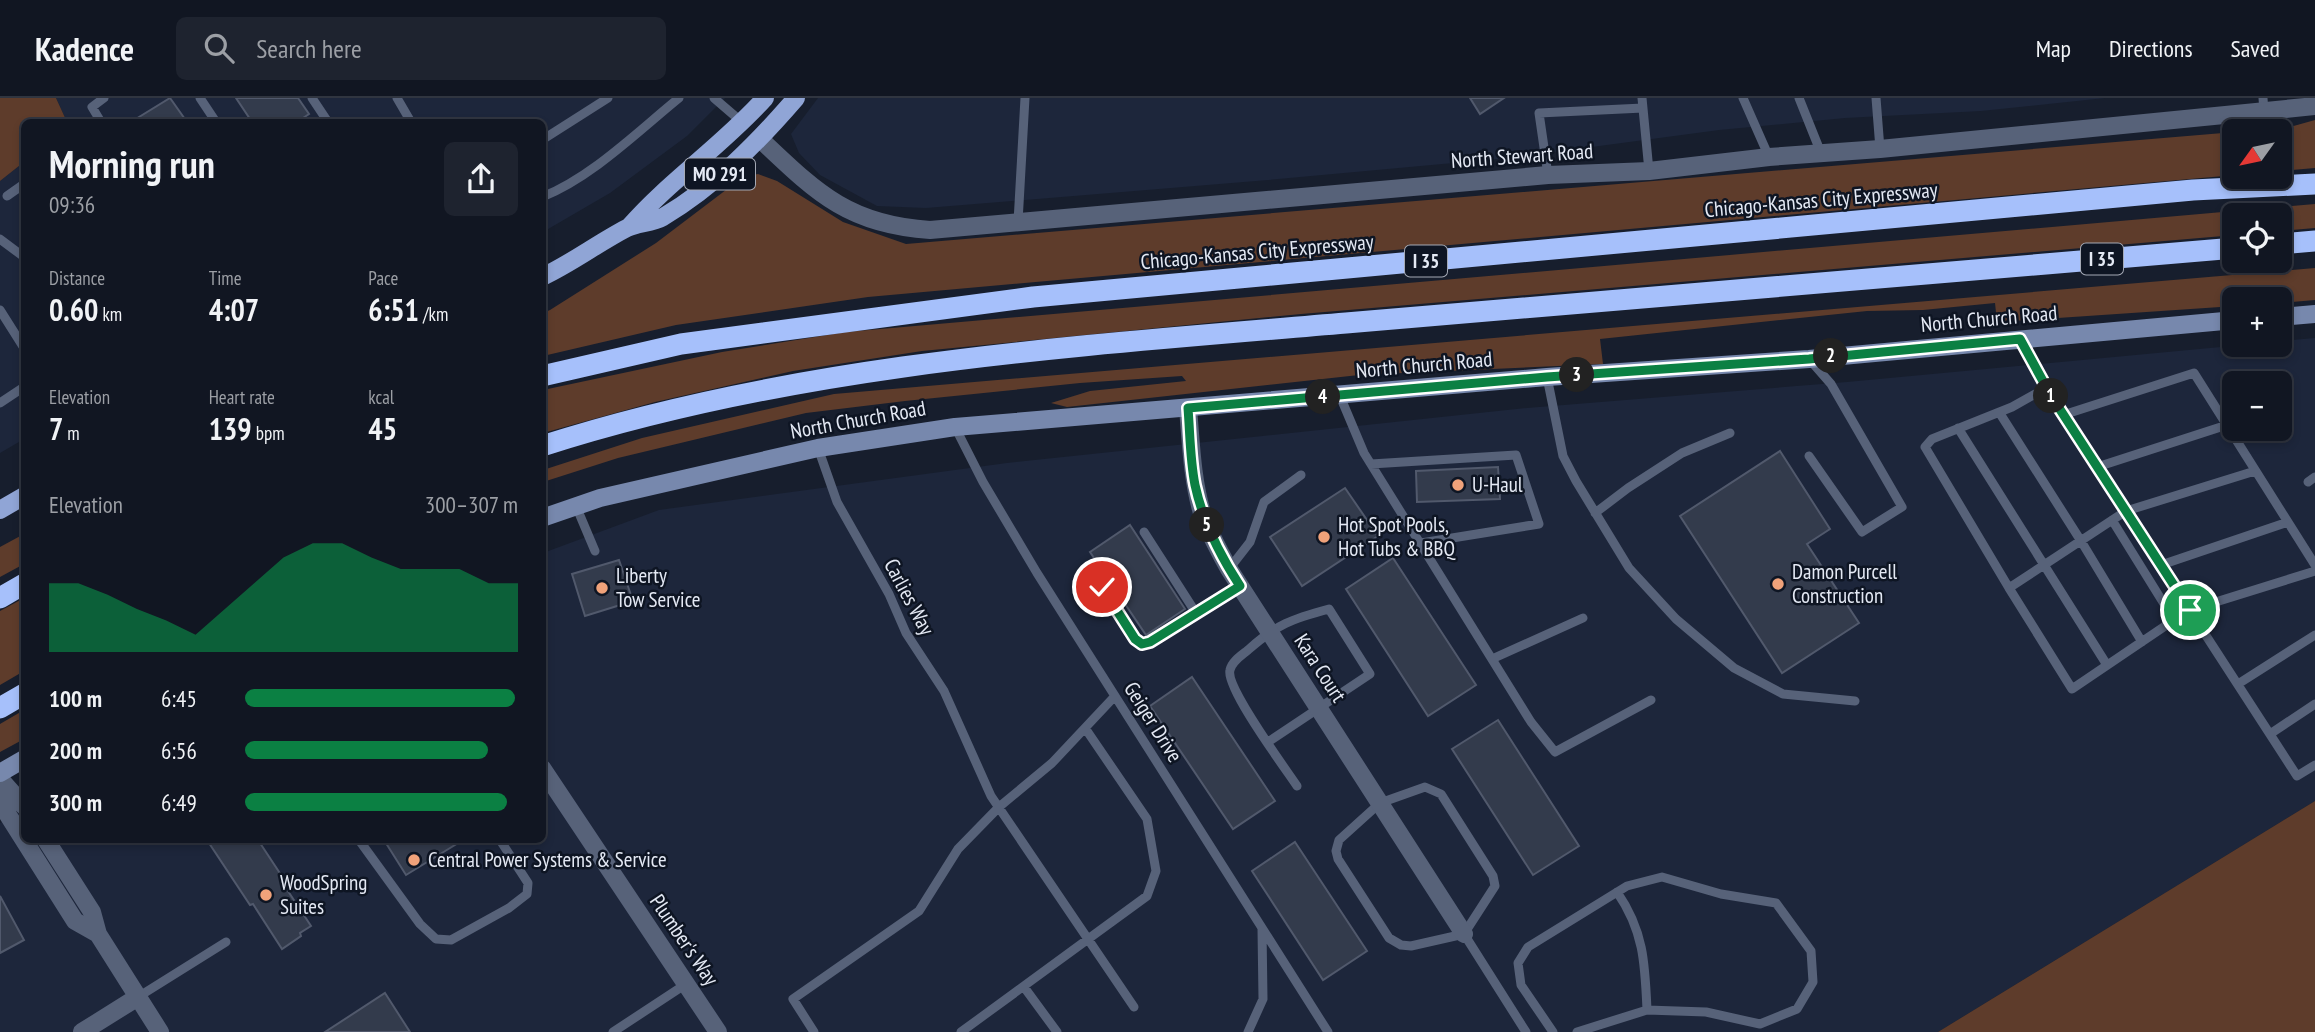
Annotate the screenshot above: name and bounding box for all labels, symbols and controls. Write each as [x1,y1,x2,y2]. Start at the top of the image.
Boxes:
search box [176,17,666,80]
text: Kadence [35,27,134,70]
icon: search [200,29,238,67]
text: Search here [256,32,362,65]
text: Map [2036,33,2071,64]
text: Directions [2109,33,2193,64]
text: Saved [2231,33,2280,64]
north arrow [2222,119,2292,189]
map controls [2222,119,2292,441]
street label: North Stewart Road [1450,137,1594,174]
text: Morning run [49,139,215,188]
button: share [444,142,518,216]
road number: MO 291 [685,158,755,190]
street label: Chicago-Kansas City Expressway [1703,176,1939,223]
text: 09:36 [49,190,95,219]
button: locate [2222,203,2292,273]
street label: Chicago-Kansas City Expressway [1139,228,1375,275]
road number: I 35 [2081,244,2123,274]
road number: I 35 [1405,246,1447,276]
text: Distance [49,266,105,290]
text: Time [209,266,242,290]
text: Pace [368,266,398,290]
button: + [2222,287,2292,357]
text: 0.60 [49,290,98,329]
text: 4:07 [209,290,259,329]
text: 6:51 [368,290,419,329]
street label: North Church Road [1920,299,2058,338]
text: km [98,302,122,326]
text: /km [419,302,448,326]
pin: 2 [1814,338,1848,374]
text: 2 [1826,343,1835,367]
street label: North Church Road [1355,345,1493,384]
pin: 3 [1560,358,1594,392]
text: 3 [1572,362,1581,386]
button: − [2222,371,2292,441]
pin: 1 [2034,378,2068,414]
pin: 4 [1306,380,1340,414]
text: 1 [2046,383,2055,407]
text: 4 [1318,384,1327,408]
text: Elevation [49,385,110,409]
text: Heart rate [209,385,275,409]
text: kcal [368,385,394,409]
street label: North Church Road [788,394,928,445]
text: 7 [49,409,63,448]
text: 139 [209,409,252,448]
text: 45 [368,409,397,448]
text: m [63,421,80,445]
text: bpm [252,421,285,445]
place label: U-Haul [1472,471,1523,498]
marker: U-Haul [1450,477,1466,493]
text: Elevation [49,490,123,519]
text: 300–307 m [425,490,518,519]
pin: 5 [1190,508,1224,542]
place label: Hot Spot Pools, Hot Tubs & BBQ [1338,511,1455,562]
text: 5 [1202,512,1211,536]
marker: Hot Spot Pools, Hot Tubs & BBQ [1316,529,1332,545]
street label: Carlies Way [878,554,941,640]
pin [1072,557,1132,617]
place label: Damon Purcell Construction [1792,558,1897,609]
place label: Liberty Tow Service [616,562,700,613]
icon: check [1083,568,1121,606]
marker: Damon Purcell Construction [1770,576,1786,592]
marker: Liberty Tow Service [594,580,610,596]
pin [2160,580,2220,640]
icon: arrive [2171,591,2209,629]
street label: Kara Court [1288,628,1353,707]
street label: Geiger Drive [1118,677,1189,767]
text: 100 m [49,684,102,713]
text: 6:45 [161,684,197,713]
text: 200 m [49,736,102,765]
text: 6:56 [161,736,197,765]
text: 300 m [49,788,102,817]
text: 6:49 [161,788,197,817]
place label: Central Power Systems & Service [428,846,667,873]
marker: Central Power Systems & Service [406,852,422,868]
place label: WoodSpring Suites [280,869,367,920]
marker: WoodSpring Suites [258,887,274,903]
street label: Plumber's Way [644,889,725,991]

